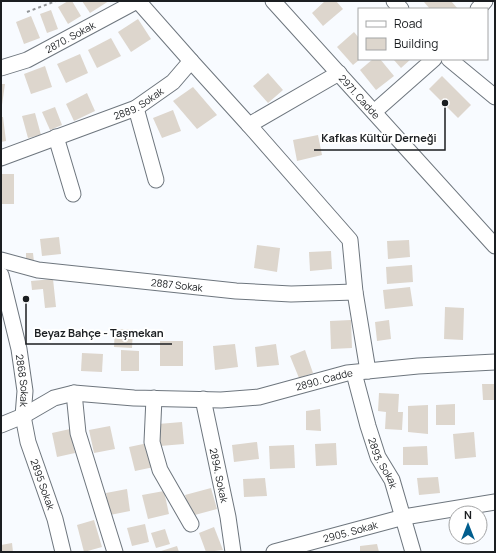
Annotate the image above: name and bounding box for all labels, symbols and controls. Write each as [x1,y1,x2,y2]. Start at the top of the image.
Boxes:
legend [358,8,488,60]
text: Road [394,15,422,32]
street label: 2870. Sokak [43,17,98,56]
text: Building [394,35,438,52]
street label: 2971. Cadde [336,71,383,122]
street label: 2889. Sokak [111,83,167,123]
callout: Kafkas Kültür Derneği [314,127,445,150]
text: Kafkas Kültür Derneği [321,130,437,145]
street label: 2887 Sokak [150,275,204,295]
callout: Beyaz Bahçe - Taşmekan [26,321,172,344]
text: Beyaz Bahçe - Taşmekan [34,325,164,340]
street label: 2868 Sokak [13,353,32,409]
street label: 2890. Cadde [294,365,353,394]
street label: 2893. Sokak [365,436,401,491]
street label: 2894. Sokak [207,447,232,505]
street label: 2895 Sokak [27,457,59,513]
north arrow [448,505,488,545]
text: N [464,507,472,522]
street label: 2905. Sokak [321,517,380,545]

